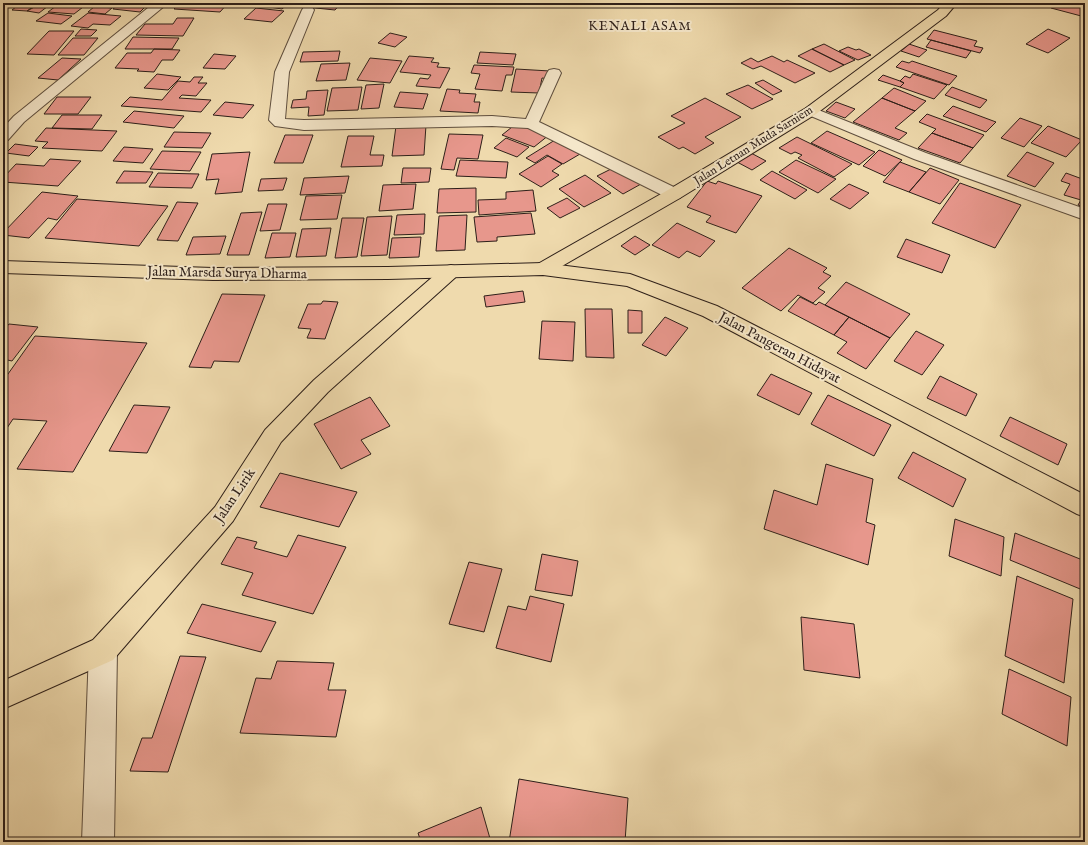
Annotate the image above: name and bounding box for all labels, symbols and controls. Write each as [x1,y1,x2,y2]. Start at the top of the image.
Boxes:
district label: KENALI ASAM [588,18,692,35]
street label: Jalan Letnan Muda Sarniem [689,103,816,190]
street label: Jalan Marsda Surya Dharma [145,263,308,283]
street label: Jalan Pangeran Hidayat [714,307,844,388]
street label: Jalan Lirik [209,464,260,528]

